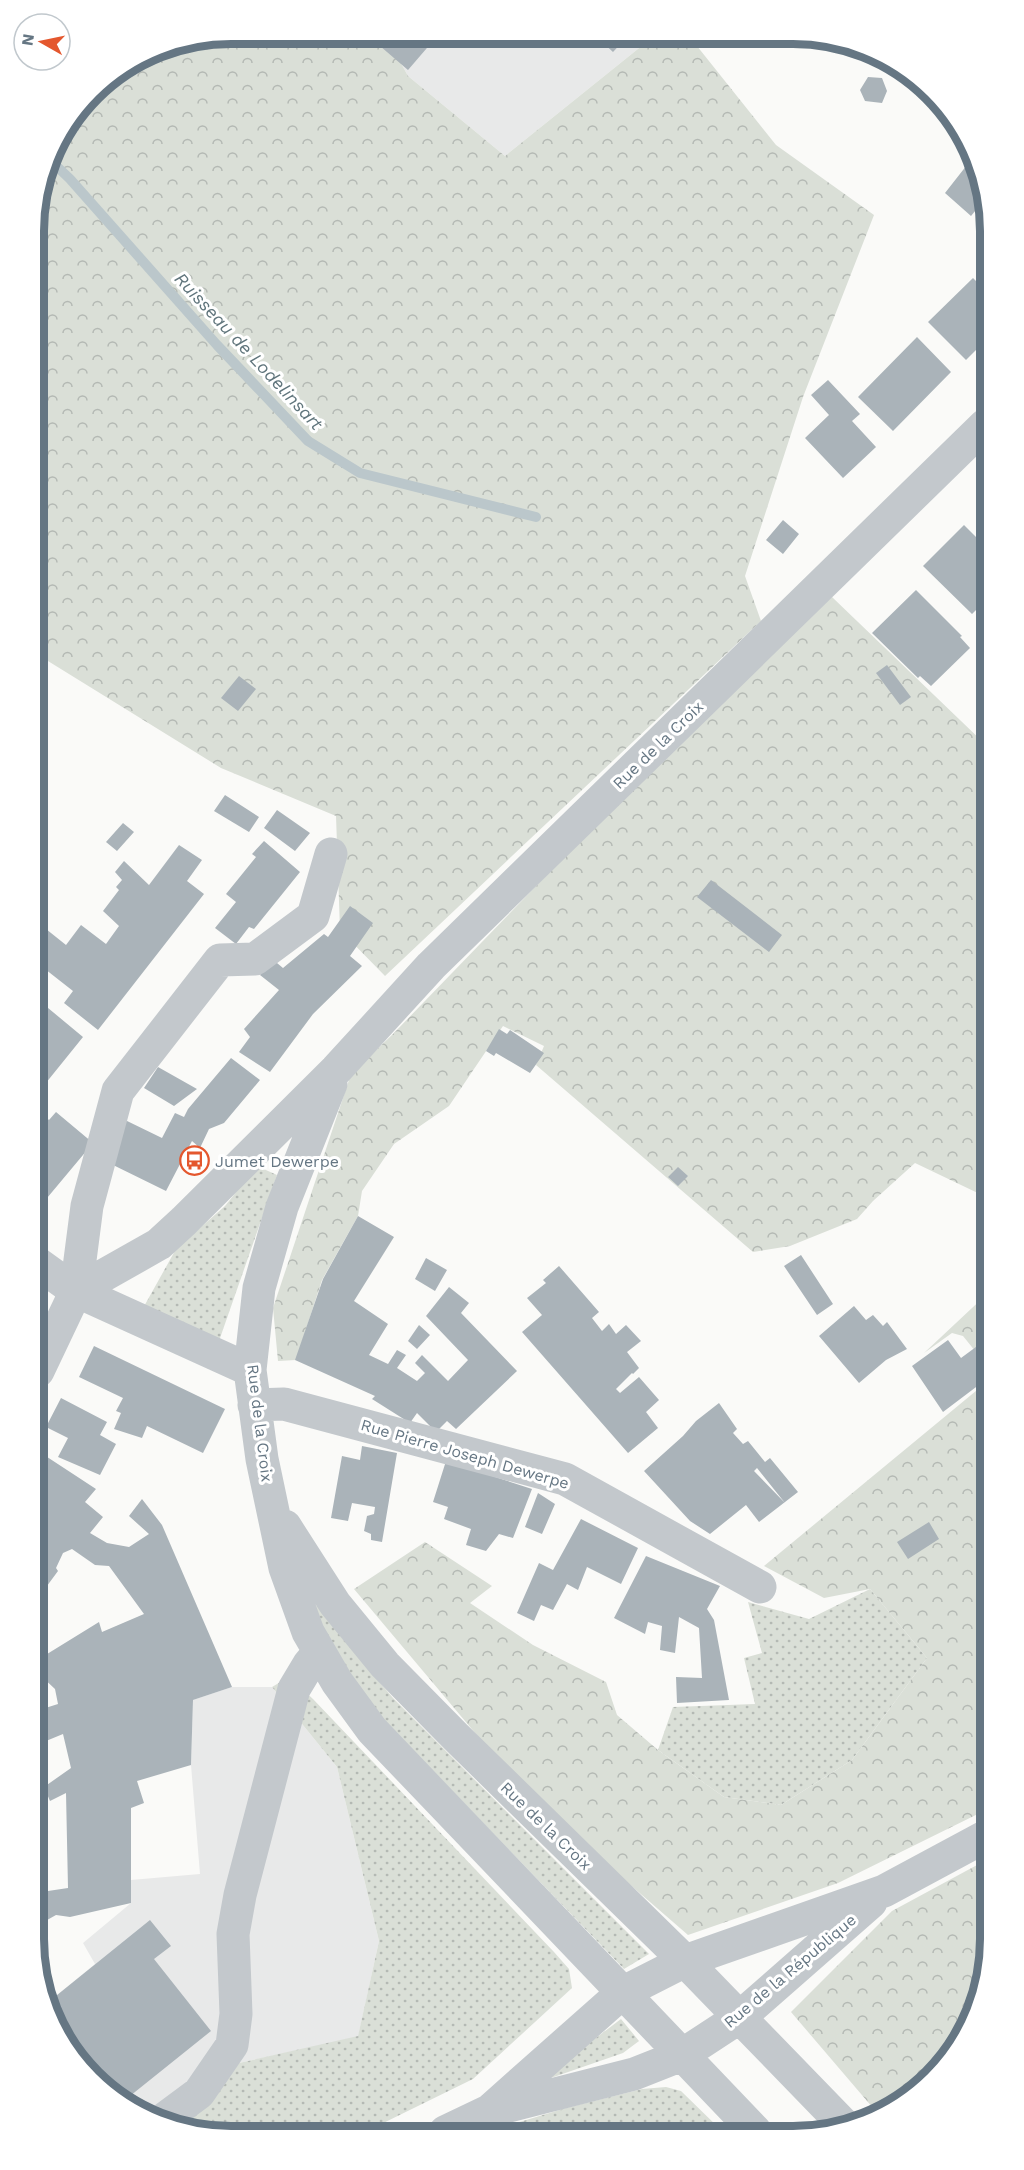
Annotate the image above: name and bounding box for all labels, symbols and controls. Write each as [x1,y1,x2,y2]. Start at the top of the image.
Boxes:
north arrow [12,12,72,72]
text: N [17,32,38,47]
water label: Ruisseau de Lodelinsart [171,268,328,435]
street label: Rue de la Croix [609,697,707,793]
bus stop icon: Jumet Dewerpe [178,1145,210,1177]
place label: Jumet Dewerpe [215,1152,339,1171]
street label: Rue de la Croix [243,1363,277,1483]
street label: Rue Pierre Joseph Dewerpe [359,1415,571,1493]
street label: Rue de la Croix [497,1778,595,1874]
street label: Rue de la République [720,1910,860,2032]

